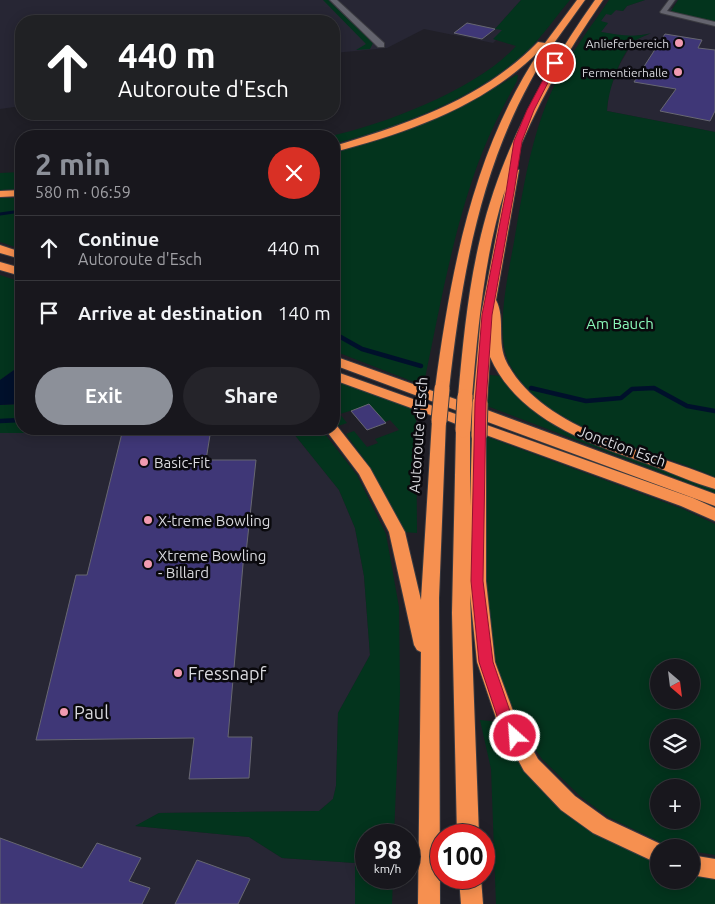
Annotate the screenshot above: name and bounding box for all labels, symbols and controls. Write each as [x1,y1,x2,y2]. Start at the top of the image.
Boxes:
icon: ahead [35,35,100,100]
text: 440 m [118,35,216,75]
place label: Anlieferbereich [586,37,669,50]
marker: Anlieferbereich [673,37,685,49]
pin [534,42,576,84]
icon: arrive [541,49,569,77]
place label: Fermentierhalle [582,66,668,79]
marker: Fermentierhalle [672,66,684,78]
text: Autoroute d'Esch [118,76,289,101]
text: 2 min [35,147,111,181]
button: close [268,147,320,199]
text: 580 m · 06:59 [35,183,131,201]
text: Continue [78,228,159,250]
icon: ahead [35,234,63,262]
text: 440 m [267,237,320,259]
text: Autoroute d'Esch [78,250,202,268]
icon: arrive [35,299,63,327]
text: Arrive at destination [78,302,263,324]
text: 140 m [278,302,331,324]
park label: Am Bauch [586,315,654,332]
button: Exit [35,367,173,425]
button: Share [183,367,320,425]
street label: Autoroute d'Esch [405,376,431,494]
street label: Jonction Esch [576,422,668,470]
place label: Basic-Fit [154,454,210,471]
marker: Basic-Fit [138,456,150,468]
place label: X-treme Bowling [158,512,271,529]
marker: X-treme Bowling [142,514,154,526]
place label: Xtreme Bowling - Billard [158,547,266,581]
marker: Xtreme Bowling - Billard [142,558,154,570]
north arrow [650,659,700,709]
map controls [650,659,700,889]
place label: Fressnapf [188,663,267,683]
marker: Fressnapf [172,667,184,679]
place label: Paul [74,702,109,722]
marker: Paul [58,706,70,718]
position arrow [488,709,540,761]
button: layers [650,719,700,769]
button: + [650,779,700,829]
speed limit sign: 100 [430,824,495,889]
text: 98 [373,836,402,864]
button: − [650,839,700,889]
text: km/h [374,862,401,875]

